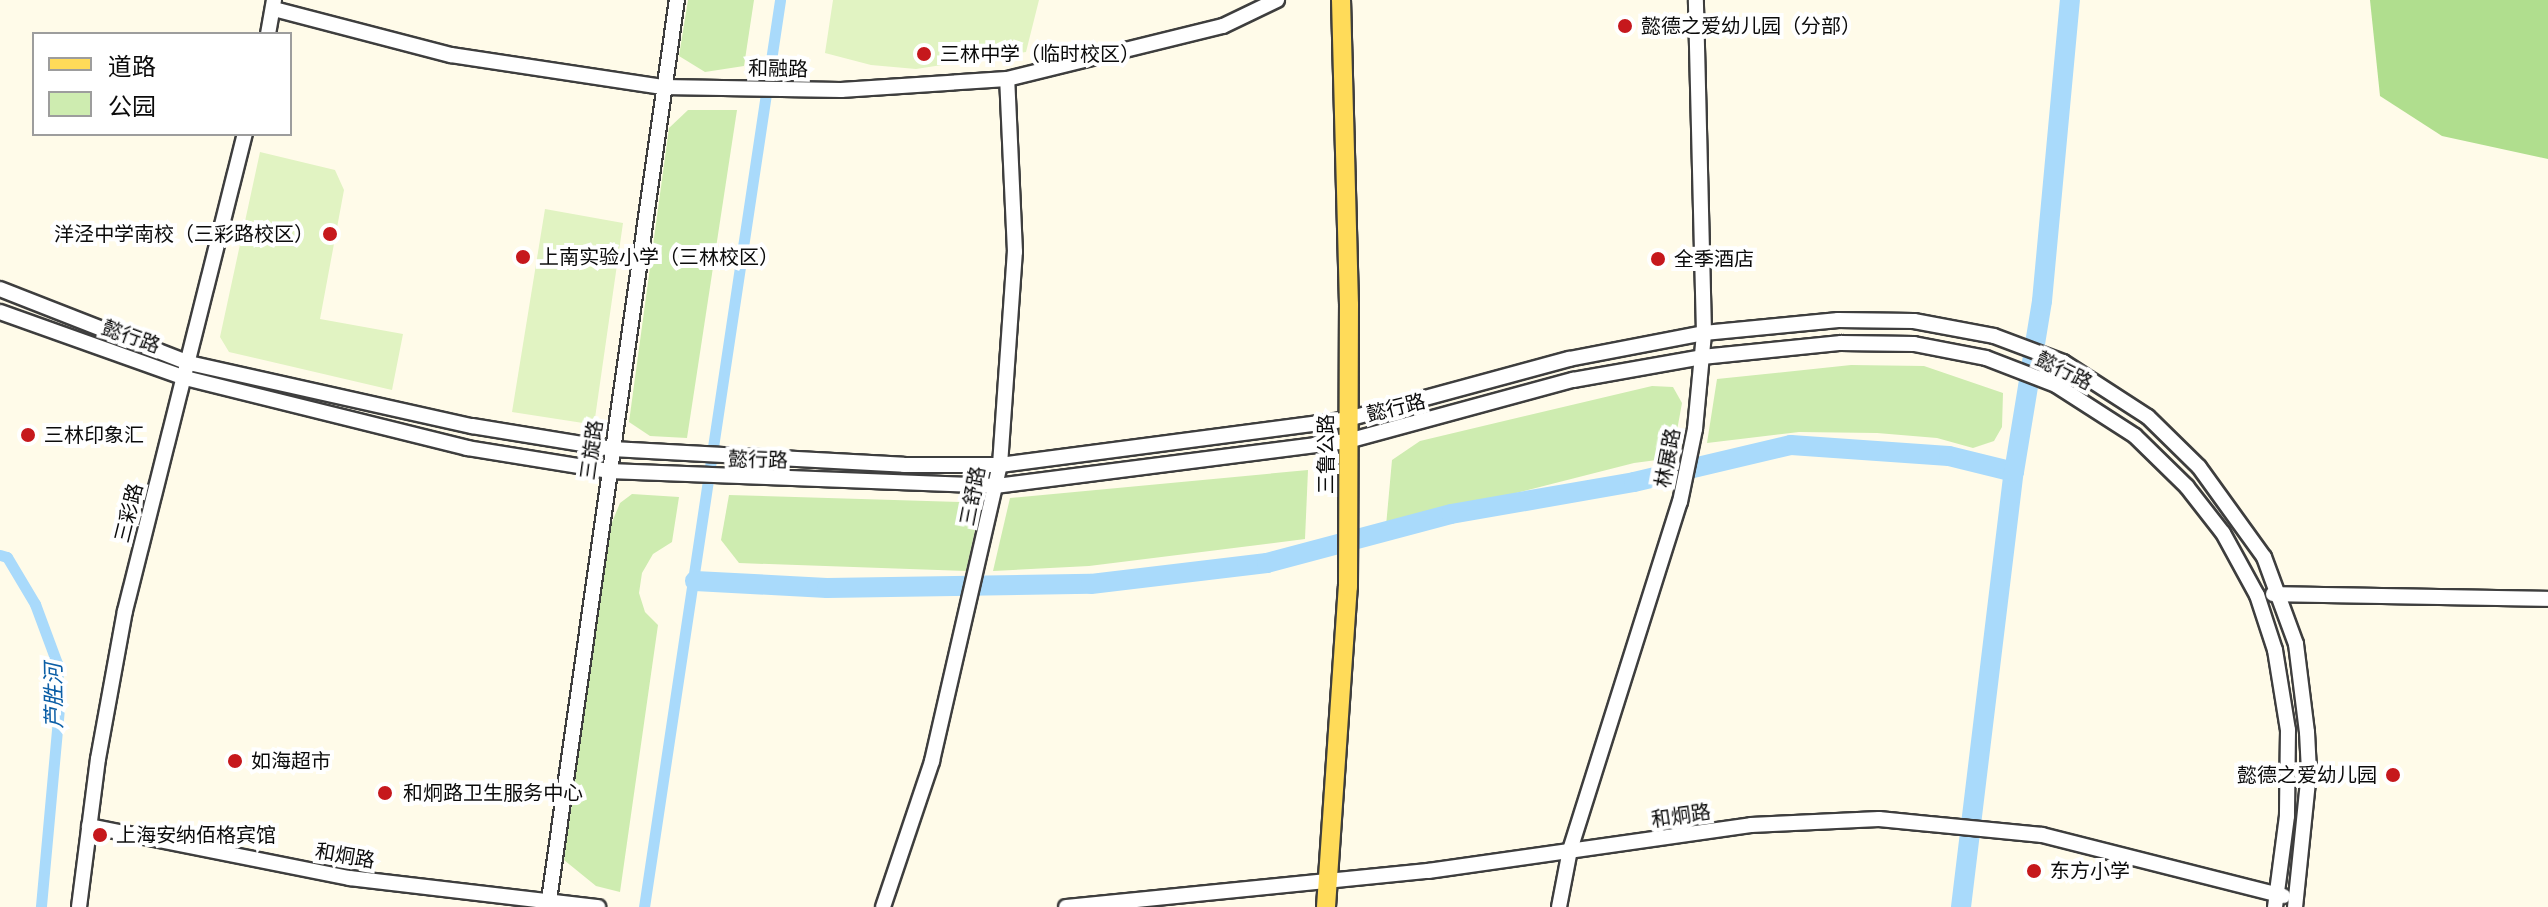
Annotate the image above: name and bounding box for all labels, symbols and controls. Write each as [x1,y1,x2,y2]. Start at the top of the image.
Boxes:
place label: 懿德之爱幼儿园（分部） [1641,14,1861,38]
marker: 懿德之爱幼儿园（分部） [1616,17,1634,35]
legend [32,32,292,136]
place label: 三林中学（临时校区） [940,42,1140,66]
marker: 三林中学（临时校区） [915,45,933,63]
text: 道路 [108,53,156,80]
street label: 和融路 [748,56,808,82]
text: 公园 [108,93,156,120]
place label: 洋泾中学南校（三彩路校区） [54,222,314,246]
marker: 洋泾中学南校（三彩路校区） [321,225,339,243]
place label: 上南实验小学（三林校区） [539,245,779,269]
place label: 全季酒店 [1674,247,1754,271]
marker: 上南实验小学（三林校区） [514,248,532,266]
marker: 全季酒店 [1649,250,1667,268]
street label: 懿行路 [99,315,163,359]
street label: 懿行路 [2032,347,2096,395]
street label: 懿行路 [1364,389,1428,427]
street label: 三鲁公路 [1314,414,1338,494]
street label: 三旋路 [576,419,608,481]
place label: 三林印象汇 [44,423,144,447]
marker: 三林印象汇 [19,426,37,444]
street label: 林展路 [1650,426,1686,490]
street label: 懿行路 [728,447,788,473]
street label: 三舒路 [955,464,991,528]
street label: 三彩路 [110,481,148,545]
water label: 芦胜河 [40,663,68,729]
place label: 如海超市 [251,749,331,773]
marker: 如海超市 [226,752,244,770]
place label: 懿德之爱幼儿园 [2237,763,2377,787]
marker: 懿德之爱幼儿园 [2384,766,2402,784]
place label: 和炯路卫生服务中心 [403,781,583,805]
marker: 和炯路卫生服务中心 [374,782,396,804]
street label: 和炯路 [1650,800,1712,832]
place label: 上海安纳佰格宾馆 [116,823,276,847]
marker: 上海安纳佰格宾馆 [91,826,109,844]
street label: 和炯路 [313,839,377,873]
place label: 东方小学 [2050,859,2130,883]
marker: 东方小学 [2025,862,2043,880]

